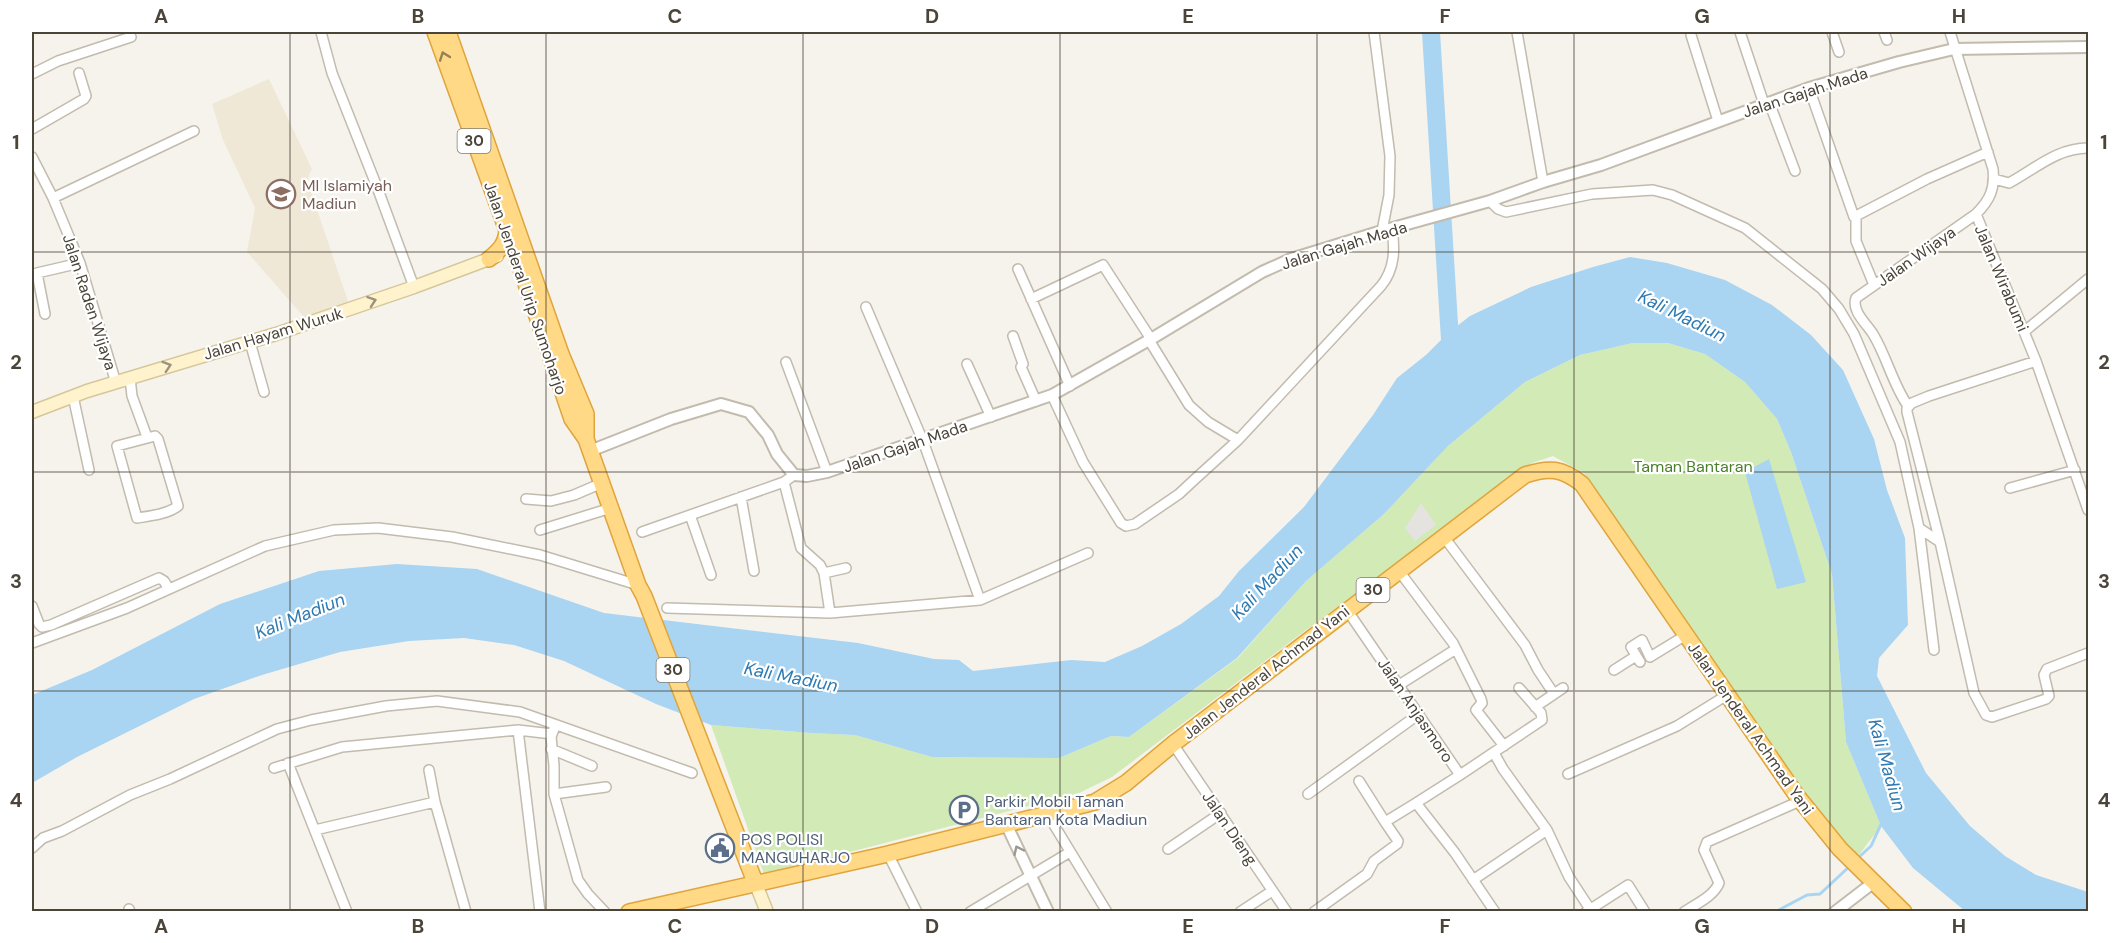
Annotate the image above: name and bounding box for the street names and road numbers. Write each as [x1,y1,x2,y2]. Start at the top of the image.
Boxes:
street label: Jalan Gajah Mada [1740,62,1870,123]
road number: 30 [458,129,490,153]
street label: Jalan Jenderal Urip Sumoharjo [479,179,572,398]
street label: Jalan Gajah Mada [1279,216,1409,275]
street label: Jalan Wijaya [1873,222,1960,291]
street label: Jalan Wirabumi [1970,222,2033,335]
street label: Jalan Raden Wijaya [58,231,121,373]
street label: Jalan Hayam Wuruk [201,302,346,365]
street label: Jalan Gajah Mada [840,415,970,478]
road number: 30 [1356,578,1390,602]
street label: Jalan Jenderal Achmad Yani [1179,601,1354,744]
street label: Jalan Jenderal Achmad Yani [1683,638,1818,819]
street label: Jalan Anjasmoro [1373,654,1458,767]
road number: 30 [656,658,690,682]
street label: Jalan Dieng [1197,787,1262,869]

